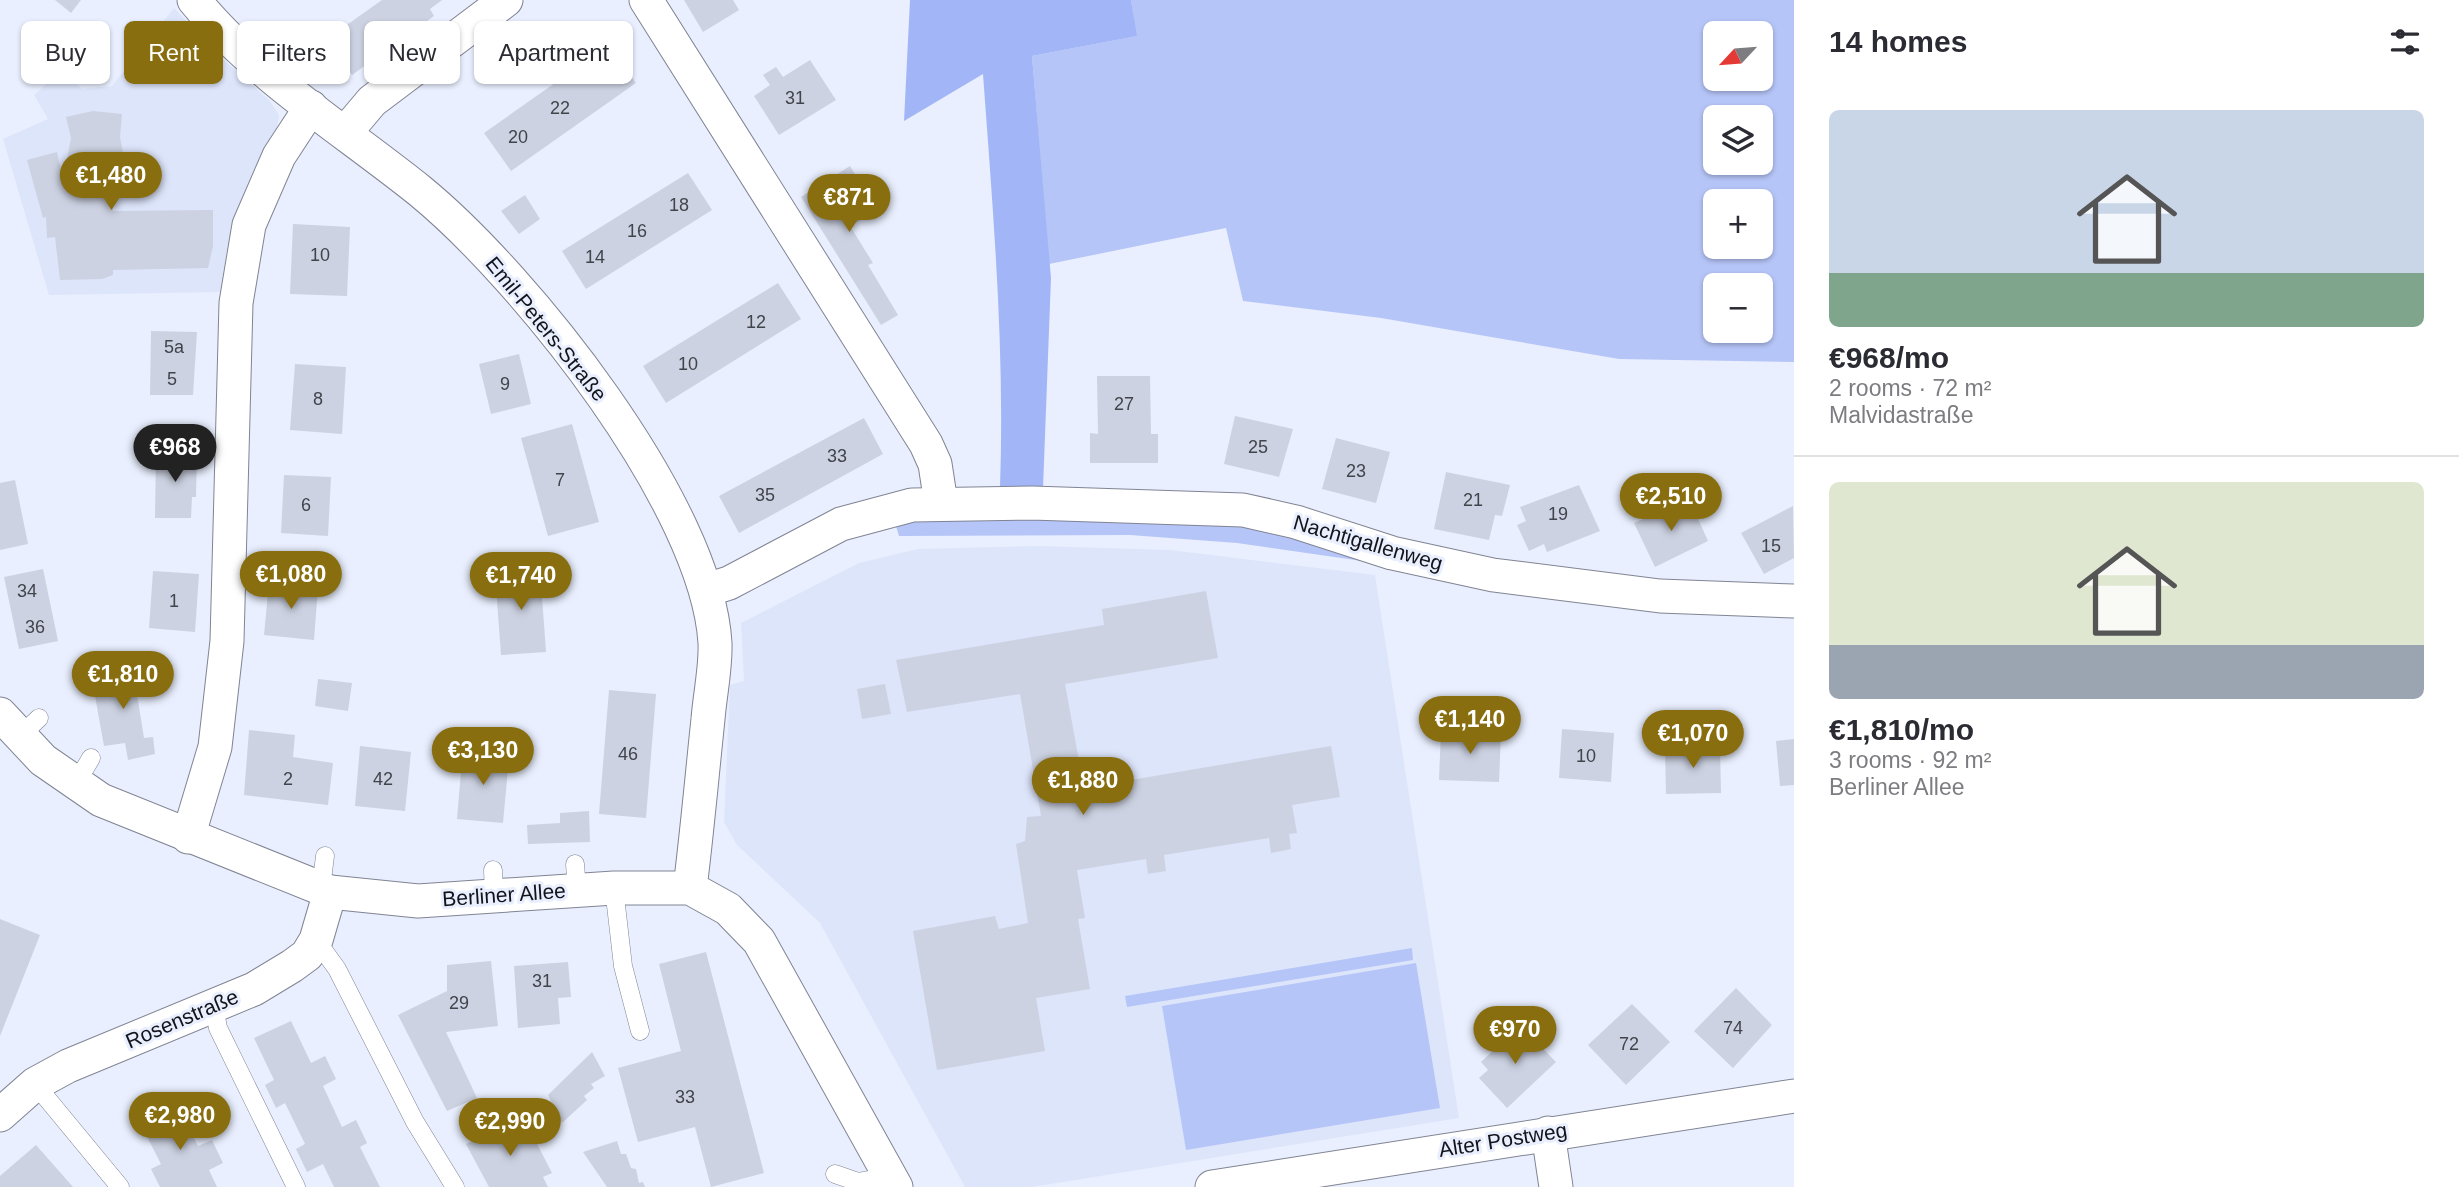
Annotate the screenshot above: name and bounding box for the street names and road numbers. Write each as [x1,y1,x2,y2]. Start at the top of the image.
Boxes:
street label: Emil-Peters-Straße [481,252,612,405]
street label: Nachtigallenweg [1291,510,1445,575]
street label: Berliner Allee [441,879,566,910]
street label: Rosenstraße [122,984,242,1053]
street label: Alter Postweg [1437,1118,1569,1161]

